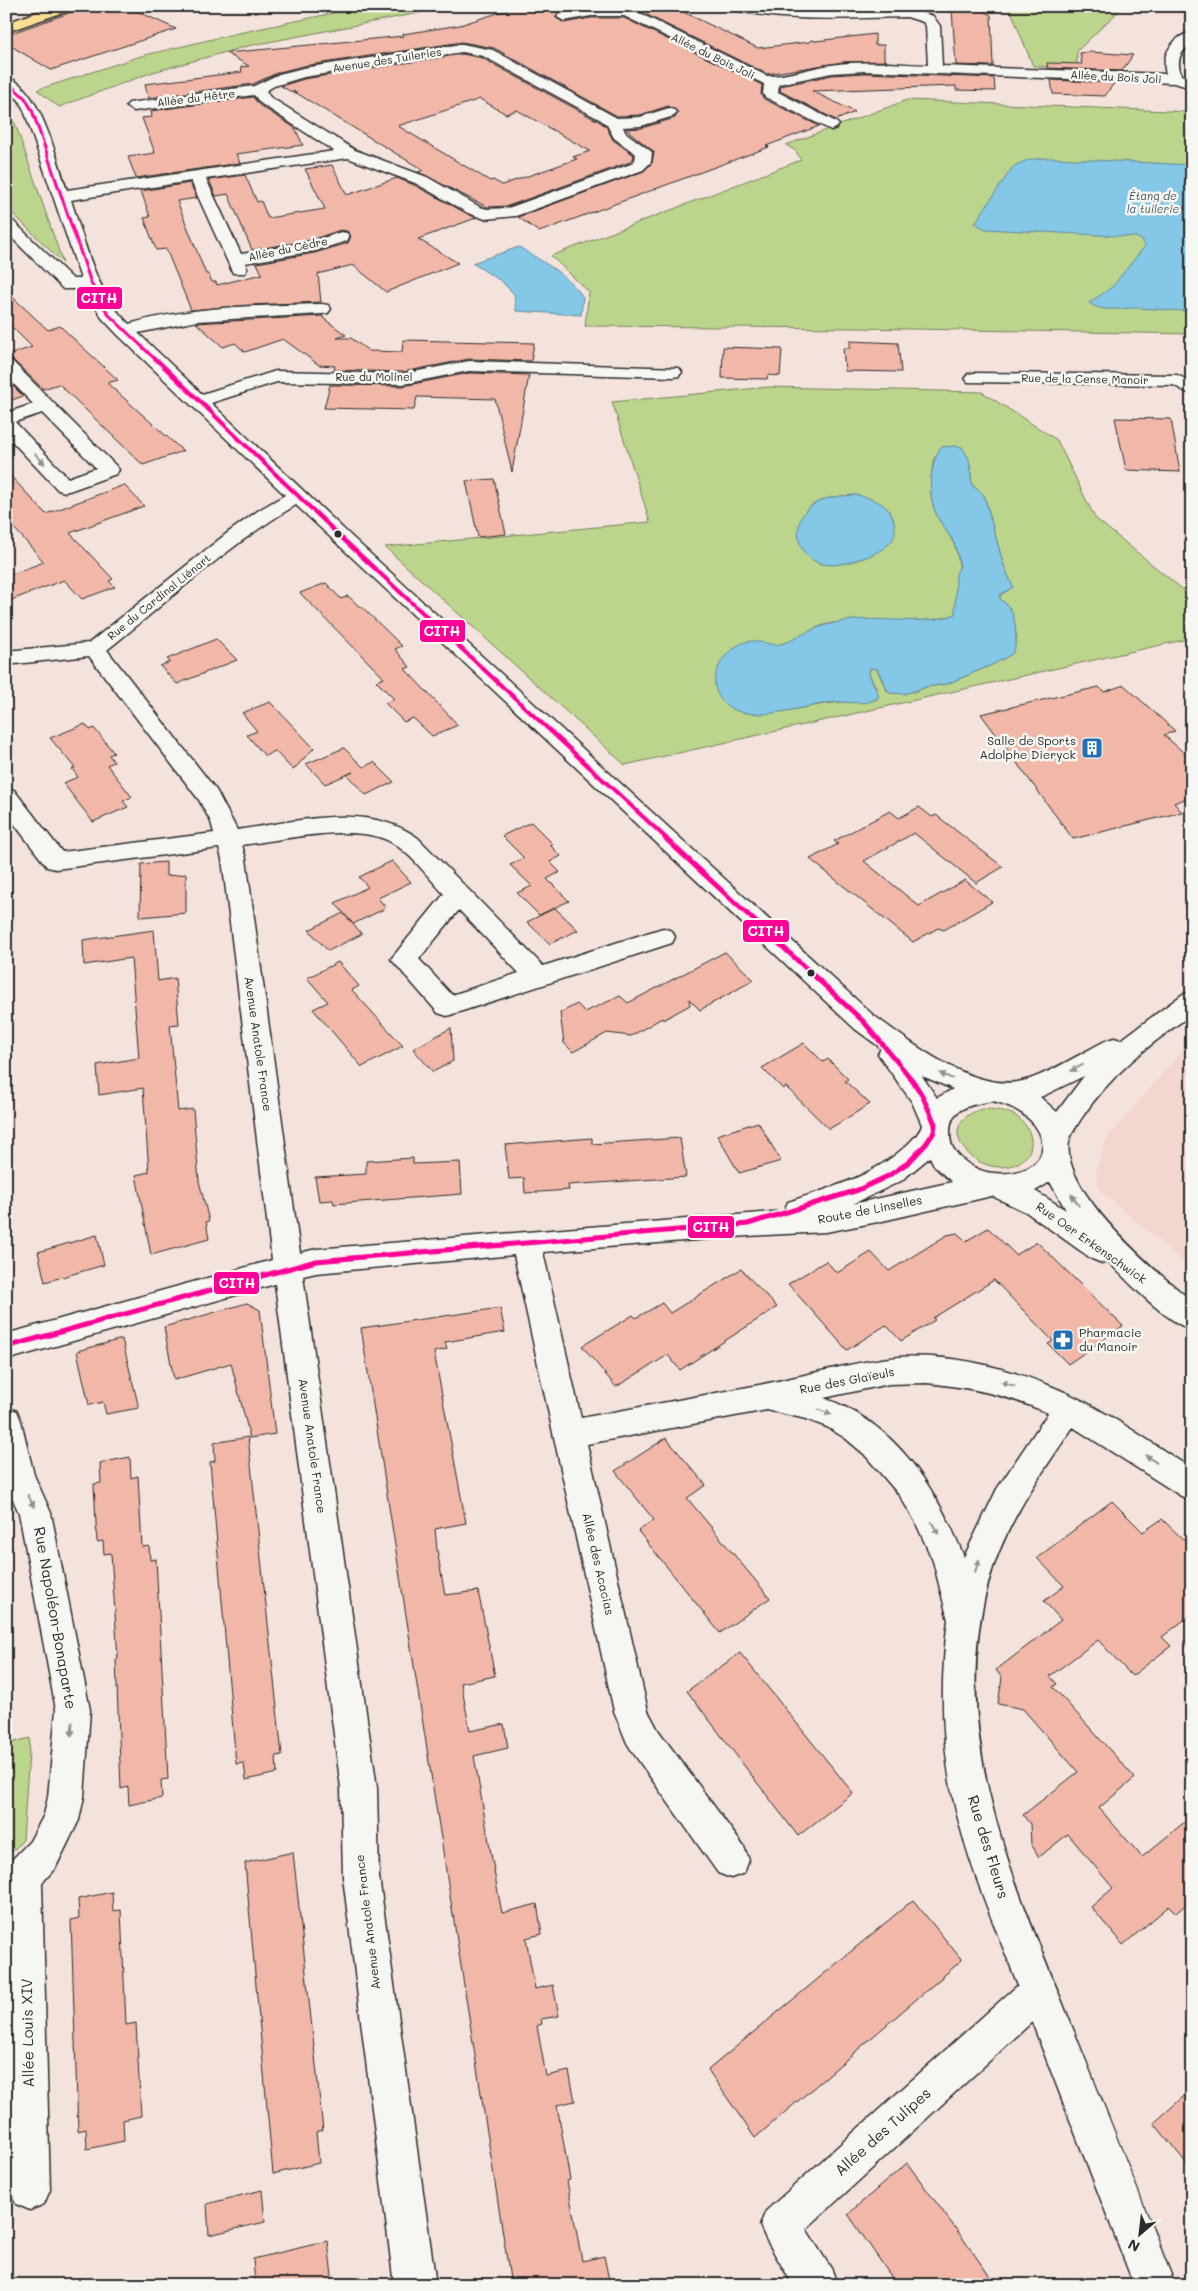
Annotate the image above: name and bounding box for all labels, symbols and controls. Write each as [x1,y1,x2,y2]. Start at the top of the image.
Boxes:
street label: Allée du Bois Joli [669,29,757,82]
street label: Avenue des Tuileries [331,43,443,76]
street label: Allée du Bois Joli [1070,67,1162,86]
street label: Allée du Hêtre [156,85,236,110]
water label: Étang de la tuilerie [1127,188,1180,216]
street label: Allée du Cèdre [247,233,329,264]
line badge: CITH [76,286,123,310]
text: CITH [80,288,118,307]
street label: Rue du Molinel [336,369,413,384]
street label: Rue de la Cense Manoir [1021,370,1149,387]
one-way arrow [34,453,46,465]
unlabelled marker [333,529,343,539]
street label: Rue du Cardinal Liénart [104,550,214,643]
line badge: CITH [419,619,466,643]
text: CITH [423,621,461,640]
place label: Salle de Sports Adolphe Dieryck [979,732,1076,762]
building icon: Salle de Sports Adolphe Dieryck [1080,736,1104,760]
line badge: CITH [742,919,790,943]
text: CITH [747,921,785,940]
unlabelled marker [806,968,816,978]
street label: Avenue Anatole France [242,976,276,1112]
one-way arrow [1070,1063,1084,1072]
one-way arrow [939,1071,953,1079]
street label: Route de Linselles [816,1191,924,1227]
one-way arrow [1070,1194,1080,1207]
street label: Rue Oer Erkenschwick [1033,1198,1150,1287]
line badge: CITH [687,1215,735,1239]
text: CITH [692,1217,730,1236]
line badge: CITH [213,1271,260,1295]
text: CITH [218,1273,256,1292]
place label: Pharmacie du Manoir [1079,1324,1142,1354]
pharmacy icon: Pharmacie du Manoir [1051,1328,1075,1352]
street label: Rue des Glaïeuls [798,1363,896,1397]
street label: Avenue Anatole France [296,1378,330,1514]
one-way arrow [1000,1380,1015,1388]
one-way arrow [818,1408,833,1416]
one-way arrow [1145,1454,1158,1464]
one-way arrow [27,1494,35,1508]
street label: Allée des Acacias [579,1511,619,1617]
one-way arrow [930,1521,939,1534]
street label: Rue Napoléon-Bonaparte [30,1525,82,1711]
one-way arrow [973,1558,981,1573]
one-way arrow [67,1721,75,1737]
street label: Rue des Fleurs [964,1792,1014,1901]
street label: Avenue Anatole France [351,1854,383,1990]
street label: Allée Louis XIV [16,1978,38,2088]
street label: Allée des Tulipes [830,2083,935,2180]
north arrow [1116,2208,1166,2258]
text: N [1125,2235,1143,2257]

